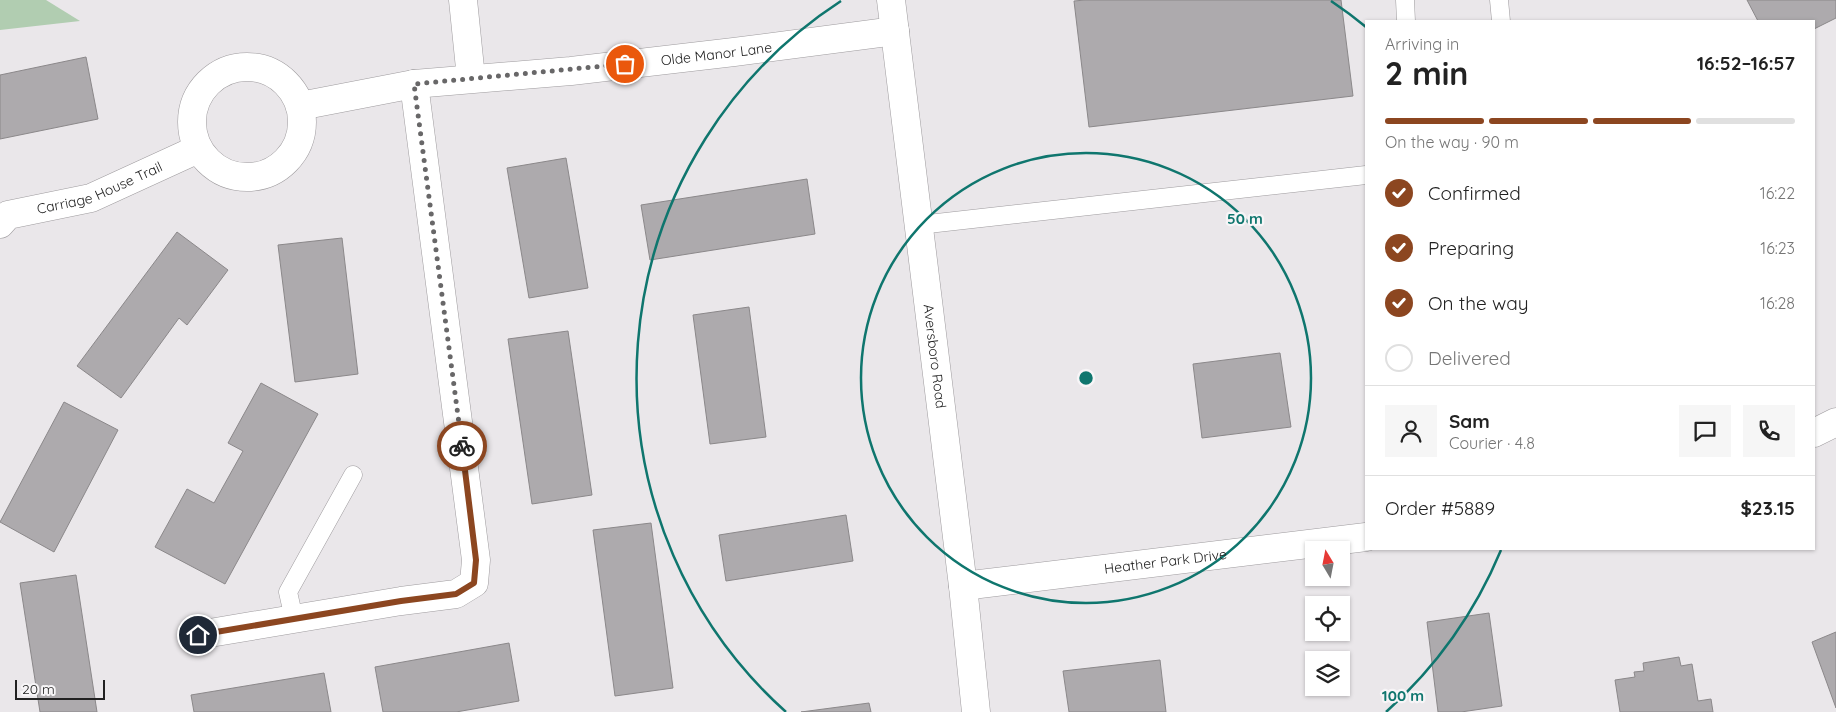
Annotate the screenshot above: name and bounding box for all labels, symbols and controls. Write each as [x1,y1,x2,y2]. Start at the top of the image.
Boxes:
text: Arriving in [1385,34,1459,54]
street label: Olde Manor Lane [660,38,773,69]
pin [604,43,646,85]
icon: bag [611,50,639,78]
text: 16:52–16:57 [1697,51,1795,75]
text: 2 min [1385,53,1468,93]
text: On the way · 90 m [1385,132,1519,152]
street label: Carriage House Trail [35,158,165,218]
icon: check [1385,179,1413,207]
text: Confirmed [1428,181,1521,205]
text: 16:22 [1760,183,1795,203]
text: 50 m [1227,209,1263,228]
icon: check [1385,234,1413,262]
text: Preparing [1428,236,1514,260]
text: 16:23 [1760,238,1795,258]
icon: check [1385,289,1413,317]
text: On the way [1428,291,1529,315]
text: 16:28 [1760,293,1795,313]
street label: Aversboro Road [919,303,950,410]
text: Delivered [1428,346,1511,370]
centre of rings [1077,369,1095,387]
button: person [1385,405,1437,457]
button: chat [1679,405,1731,457]
button: phone [1743,405,1795,457]
text: Sam [1449,409,1490,433]
courier [437,421,487,471]
icon: bike [448,432,476,460]
text: Courier · 4.8 [1449,433,1535,453]
text: Order #5889 [1385,496,1495,520]
text: $23.15 [1741,496,1795,520]
north arrow [1305,541,1350,586]
map controls [1305,541,1350,696]
street label: Heather Park Drive [1103,545,1228,578]
button: locate [1305,596,1350,641]
pin [177,614,219,656]
icon: home [184,621,212,649]
button: layers [1305,651,1350,696]
scale bar [15,677,105,700]
text: 20 m [22,680,55,698]
text: 100 m [1382,686,1424,705]

